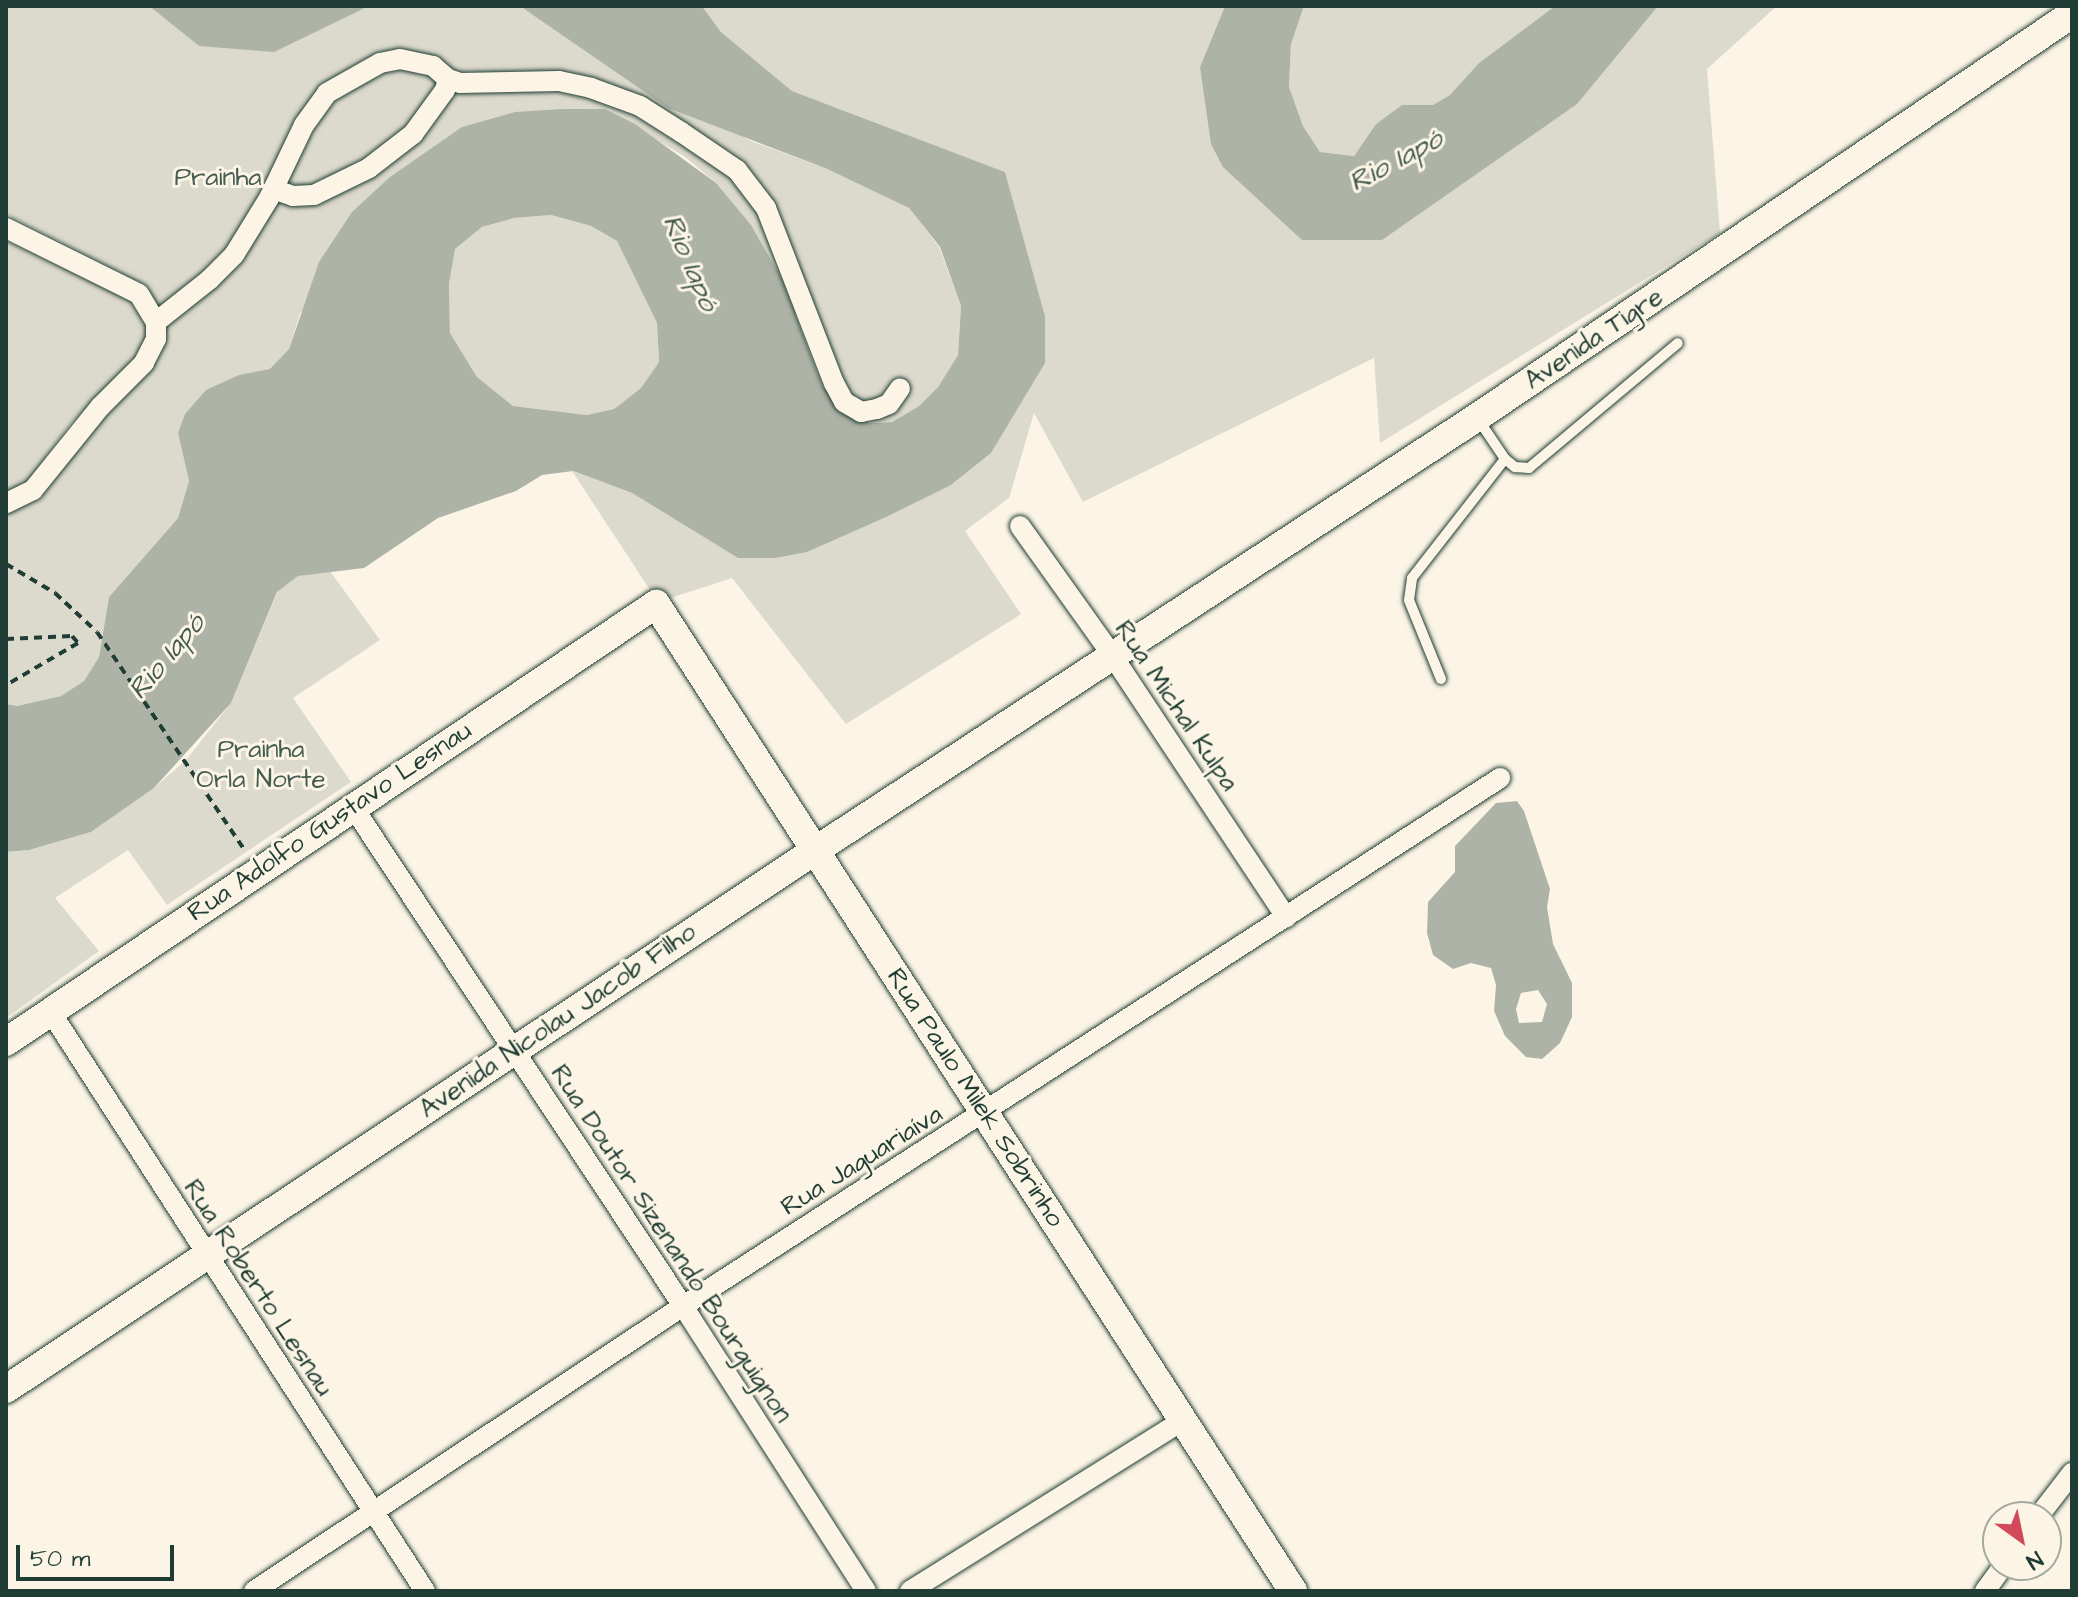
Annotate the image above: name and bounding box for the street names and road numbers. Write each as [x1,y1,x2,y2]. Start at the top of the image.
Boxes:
street label: Avenida Tigre [1519,281,1669,397]
street label: Rua Michal Kulpa [1108,615,1244,797]
street label: Rua Adolfo Gustavo Lesnau [182,715,478,929]
street label: Avenida Nicolau Jacob Filho [414,917,702,1125]
street label: Rua Paulo Milek Sobrinho [880,963,1070,1233]
street label: Rua Doutor Sizenando Bourguignon [543,1059,799,1429]
street label: Rua Jaguariaíva [776,1099,948,1223]
street label: Rua Roberto Lesnau [176,1174,340,1402]

